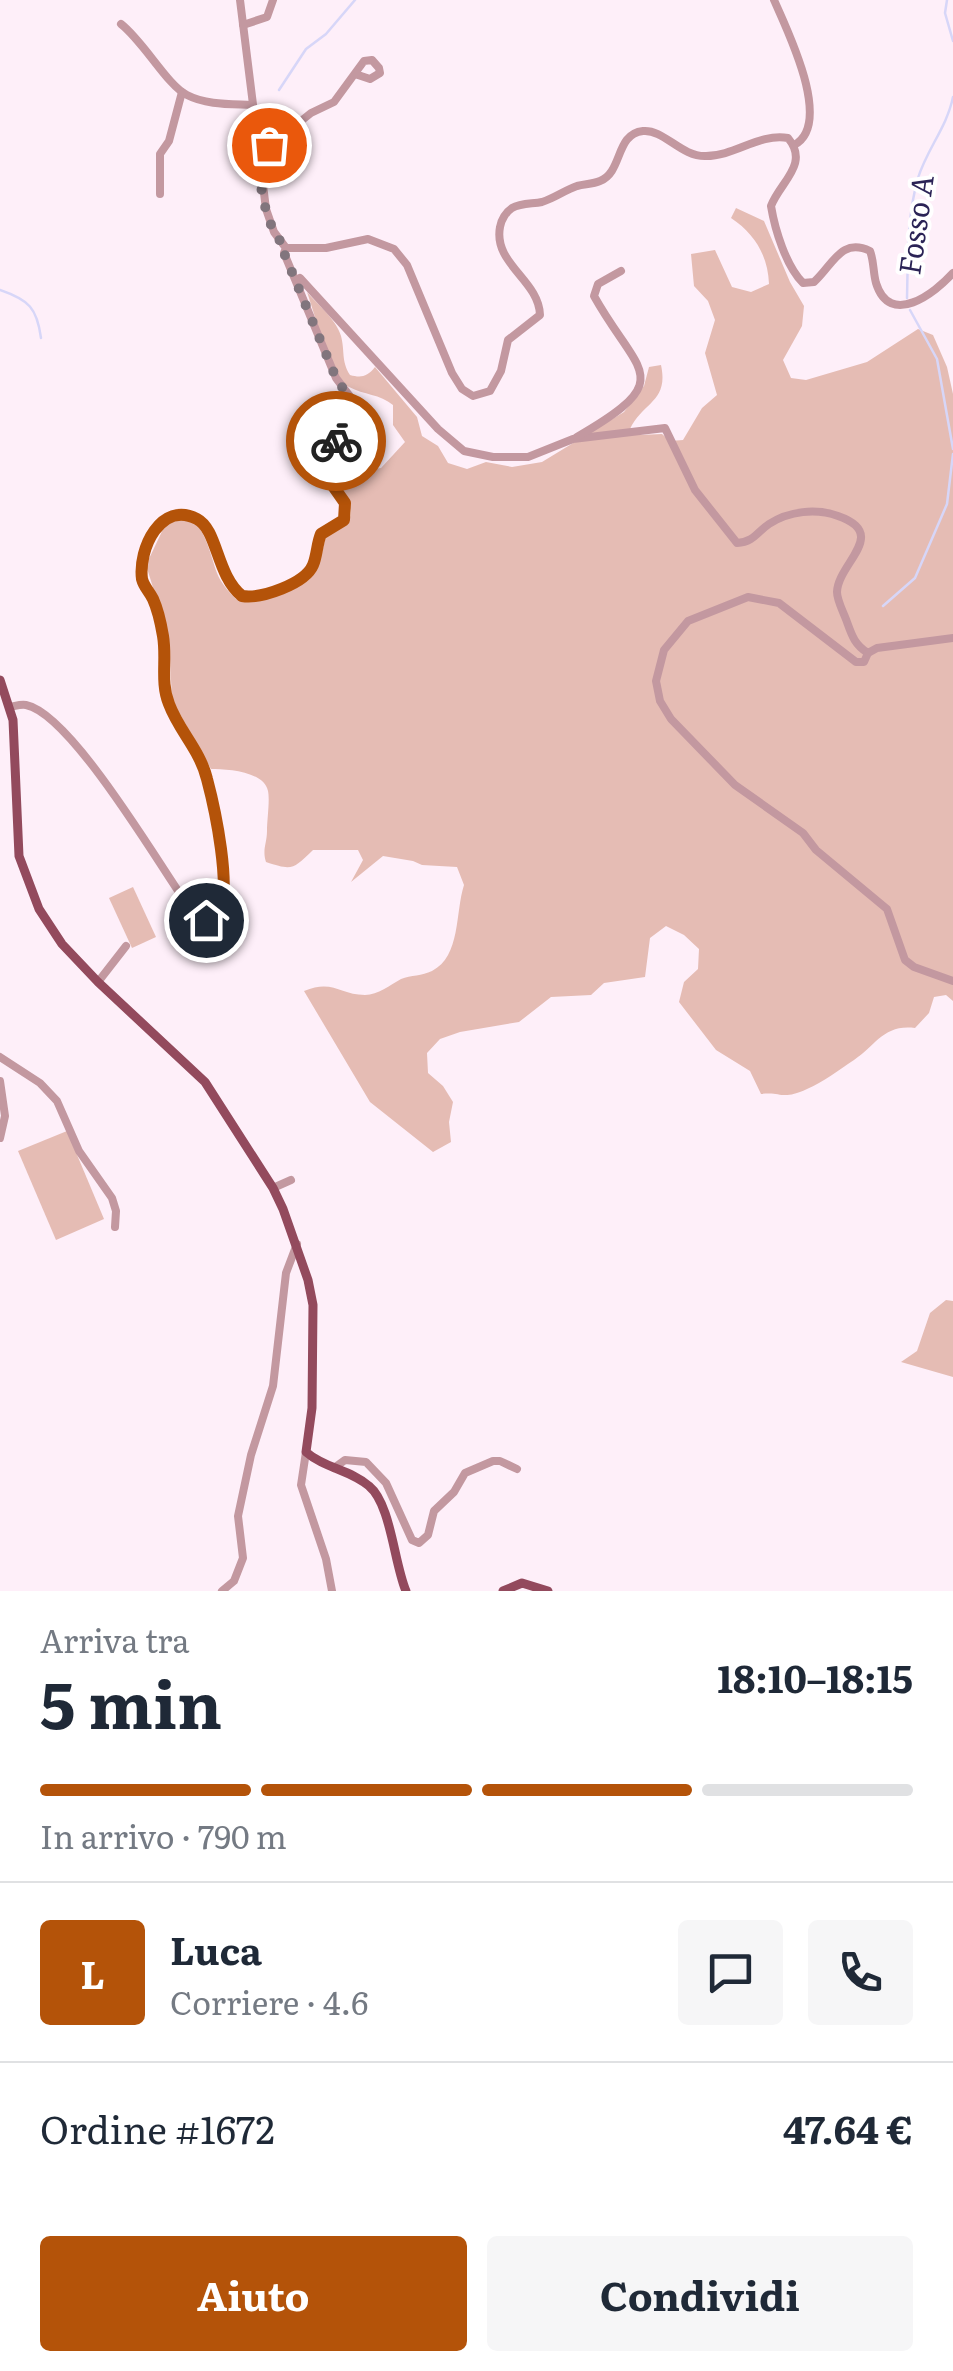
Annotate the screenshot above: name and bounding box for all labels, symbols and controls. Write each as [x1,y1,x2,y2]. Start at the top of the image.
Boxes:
pin [227,103,312,188]
icon: bag [242,118,297,173]
water label: Fosso A [885,172,943,277]
courier [286,391,386,491]
icon: bike [309,414,364,469]
pin [164,878,249,963]
icon: home [179,893,234,948]
text: Arriva tra [40,1615,190,1663]
text: 18:10–18:15 [717,1648,913,1705]
text: 5 min [40,1652,222,1749]
text: In arrivo · 790 m [40,1811,287,1859]
text: Luca [170,1920,262,1977]
button: chat [678,1920,783,2025]
button: phone [808,1920,913,2025]
text: L [80,1944,105,2001]
text: Corriere · 4.6 [170,1977,368,2025]
text: Ordine #1672 [40,2099,275,2156]
text: 47.64 € [783,2099,913,2156]
button: Aiuto [40,2236,467,2351]
button: Condividi [487,2236,913,2351]

